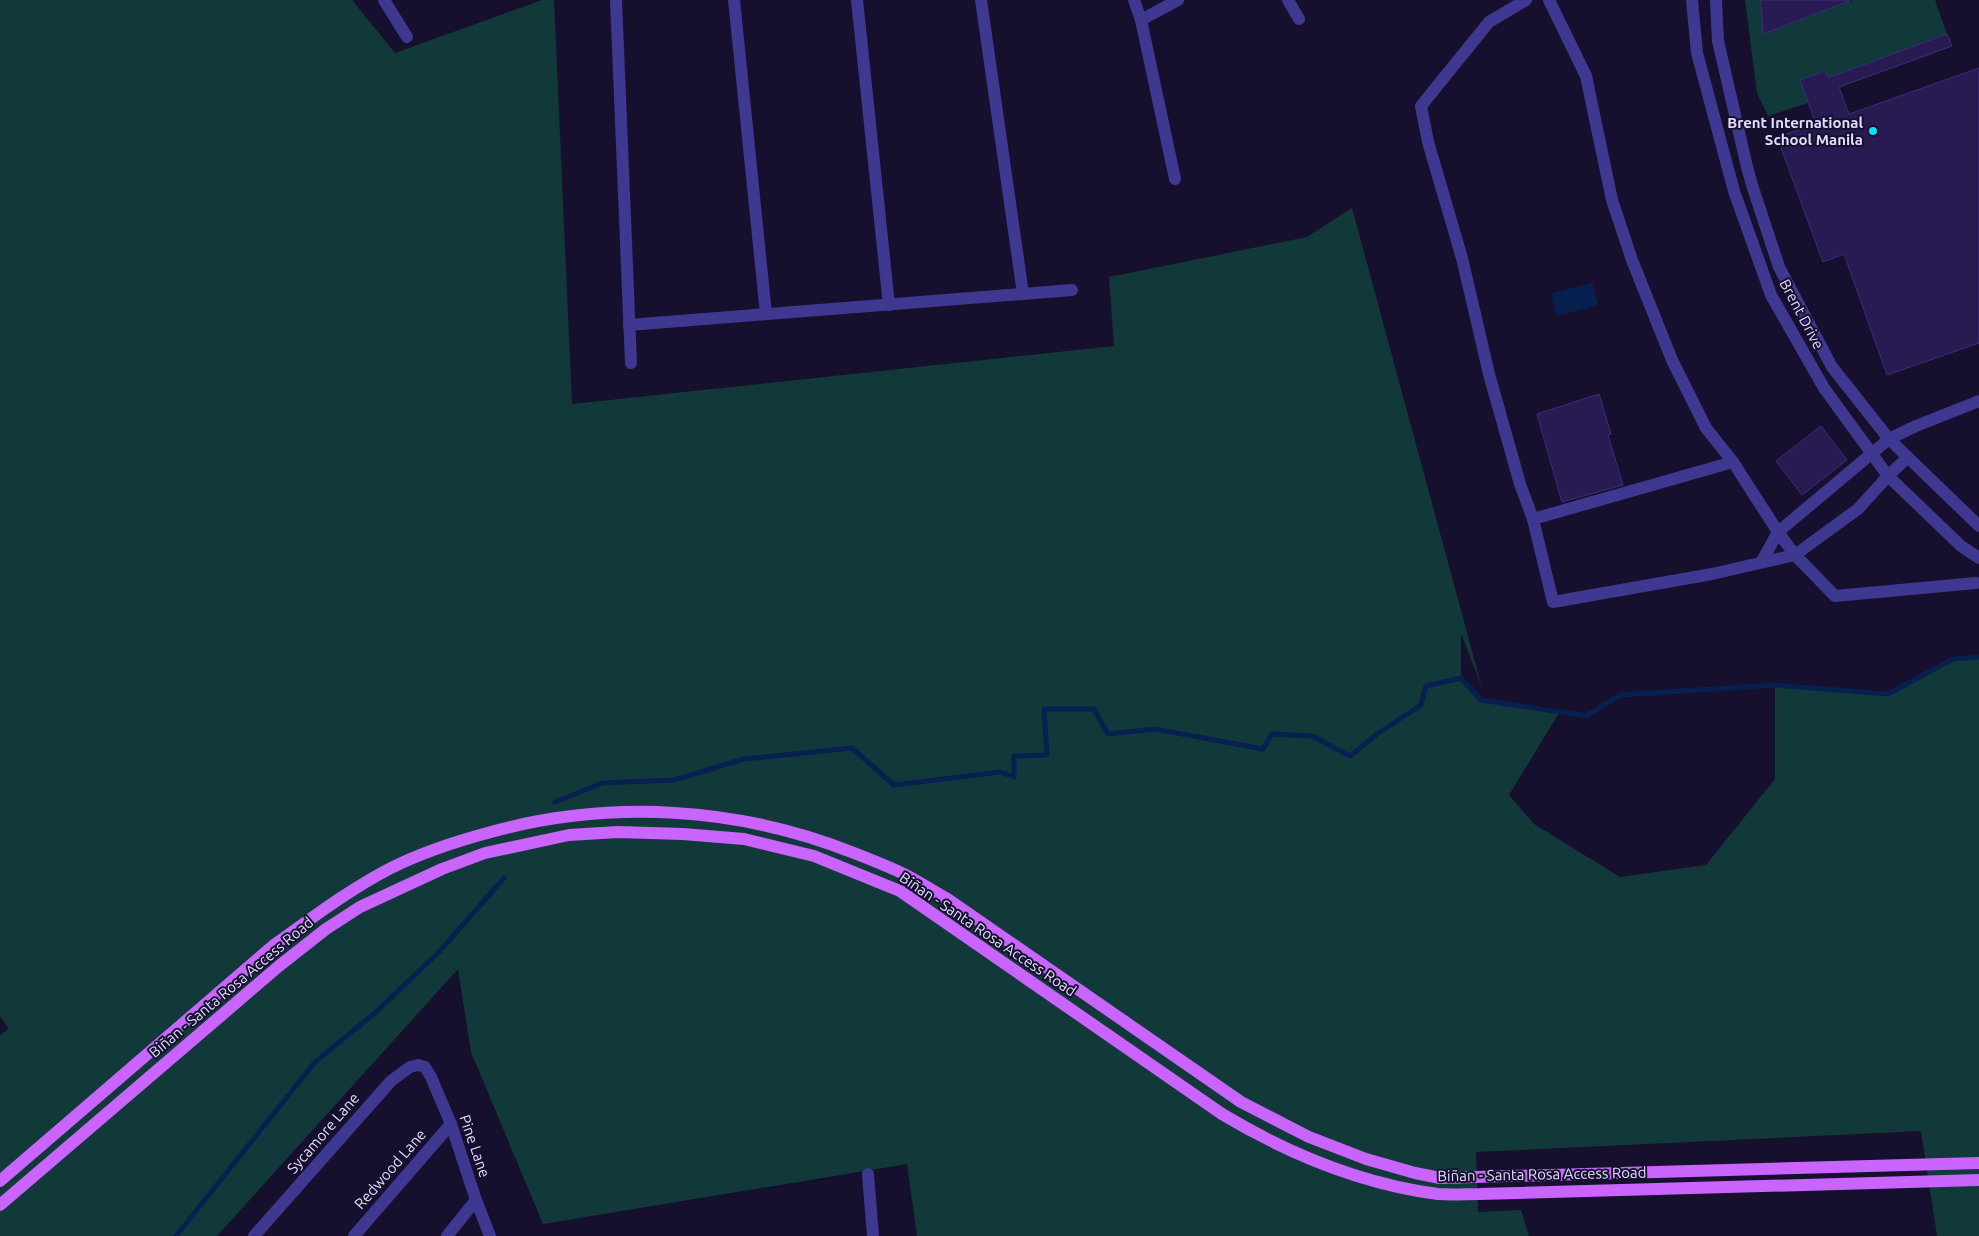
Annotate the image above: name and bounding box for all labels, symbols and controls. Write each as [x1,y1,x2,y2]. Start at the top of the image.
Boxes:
place label: Brent International School Manila [1727,114,1863,148]
marker: Brent International School Manila [1867,125,1879,137]
street label: Brent Drive [1776,276,1828,352]
street label: Biñan - Santa Rosa Access Road [897,869,1079,999]
street label: Biñan - Santa Rosa Access Road [145,913,317,1061]
street label: Sycamore Lane [284,1089,362,1177]
street label: Pine Lane [456,1112,494,1180]
street label: Redwood Lane [351,1126,429,1212]
street label: Biñan - Santa Rosa Access Road [1437,1164,1647,1184]

